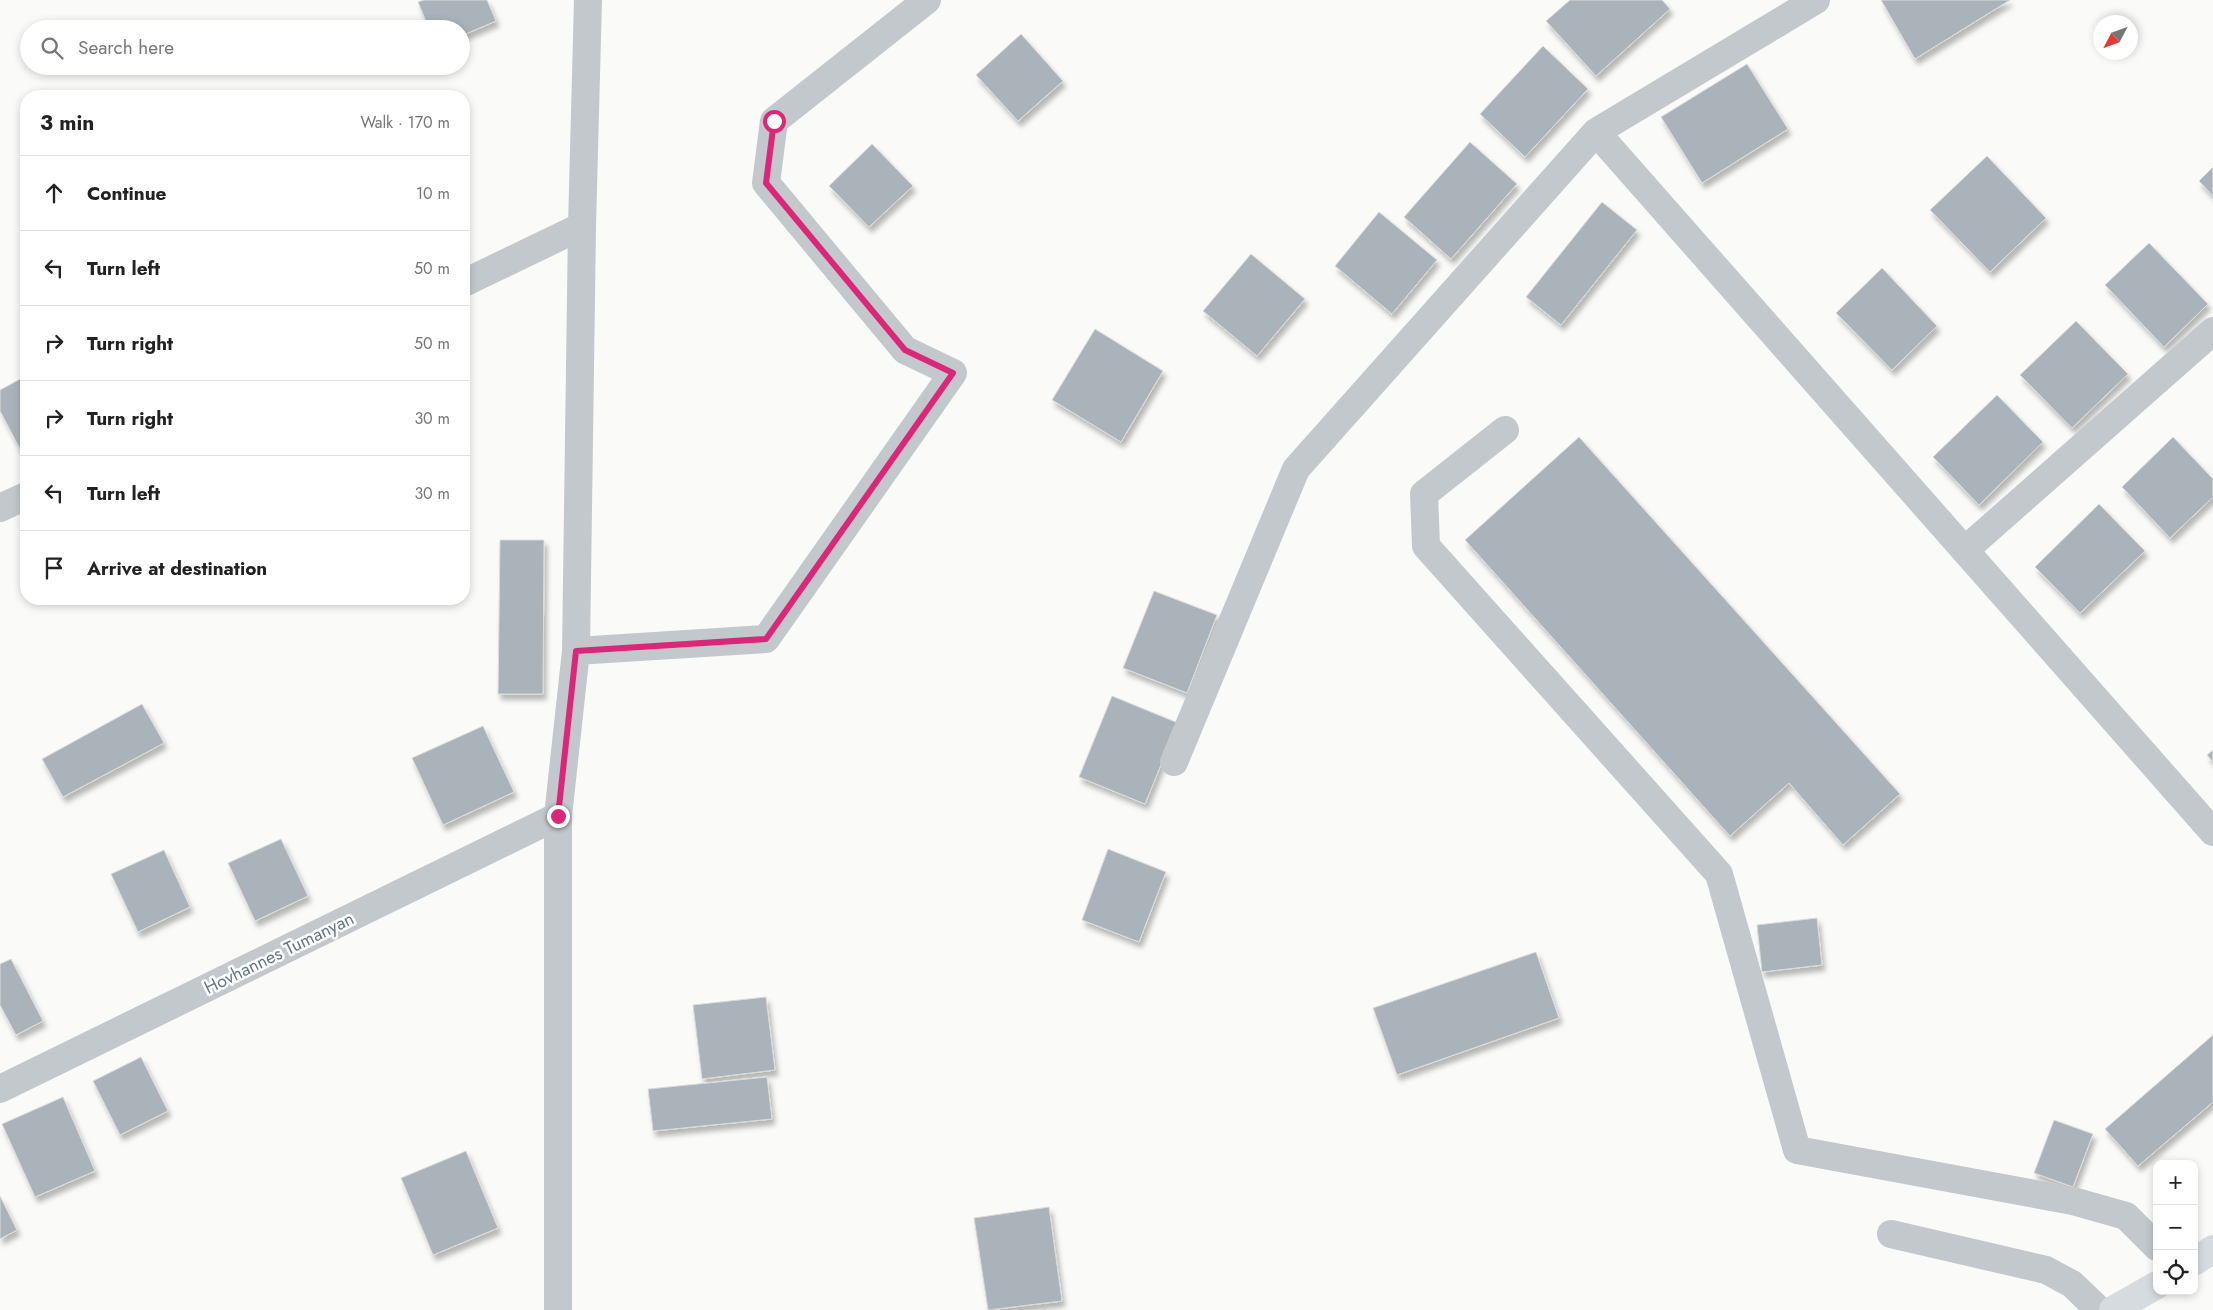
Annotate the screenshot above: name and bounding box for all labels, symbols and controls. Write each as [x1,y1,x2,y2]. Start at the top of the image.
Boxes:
north arrow [2093,15,2138,60]
search box [20,20,470,75]
icon: search [38,34,66,62]
text: Search here [78,34,174,61]
text: 3 min [40,108,94,138]
route start [763,110,786,133]
text: Walk · 170 m [360,111,450,134]
icon: ahead [40,179,68,207]
text: Continue [87,180,166,207]
text: 10 m [416,182,450,205]
icon: left [40,254,68,282]
text: Turn left [87,255,160,282]
text: 50 m [414,257,450,280]
icon: right [40,329,68,357]
text: Turn right [87,330,173,357]
text: 50 m [414,332,450,355]
icon: right [40,404,68,432]
text: Turn right [87,405,173,432]
text: 30 m [414,407,450,430]
icon: left [40,479,68,507]
text: Turn left [87,480,160,507]
text: 30 m [414,482,450,505]
icon: arrive [40,554,68,582]
text: Arrive at destination [87,555,267,582]
route end [547,805,570,828]
street label: Hovhannes Tumanyan [200,905,358,1001]
map controls [2153,1160,2198,1295]
button: + [2153,1160,2198,1205]
button: − [2153,1205,2198,1250]
button: locate [2153,1250,2198,1295]

